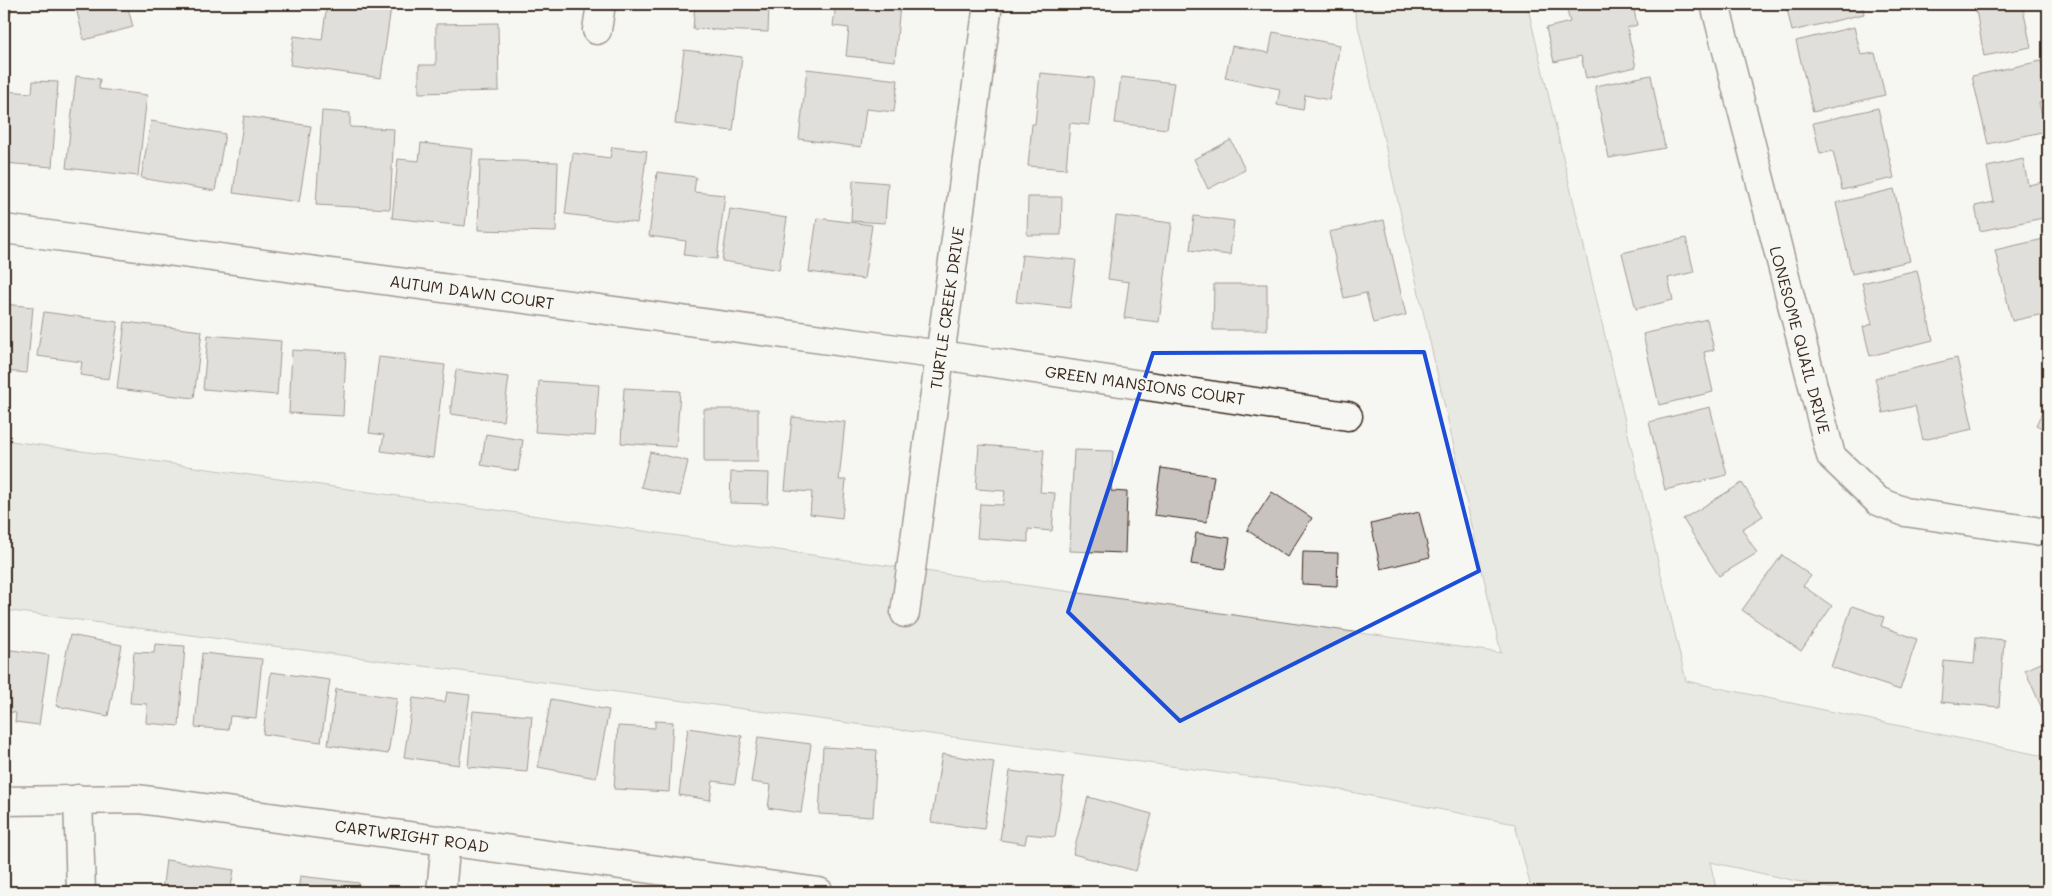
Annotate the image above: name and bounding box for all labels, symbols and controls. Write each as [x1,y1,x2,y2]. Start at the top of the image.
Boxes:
street label: TURTLE CREEK DRIVE [925,225,968,391]
street label: LONESOME QUAIL DRIVE [1765,244,1836,436]
street label: AUTUM DAWN COURT [388,270,556,313]
street label: GREEN MANSIONS COURT [1044,360,1246,409]
street label: CARTWRIGHT ROAD [334,814,490,857]

